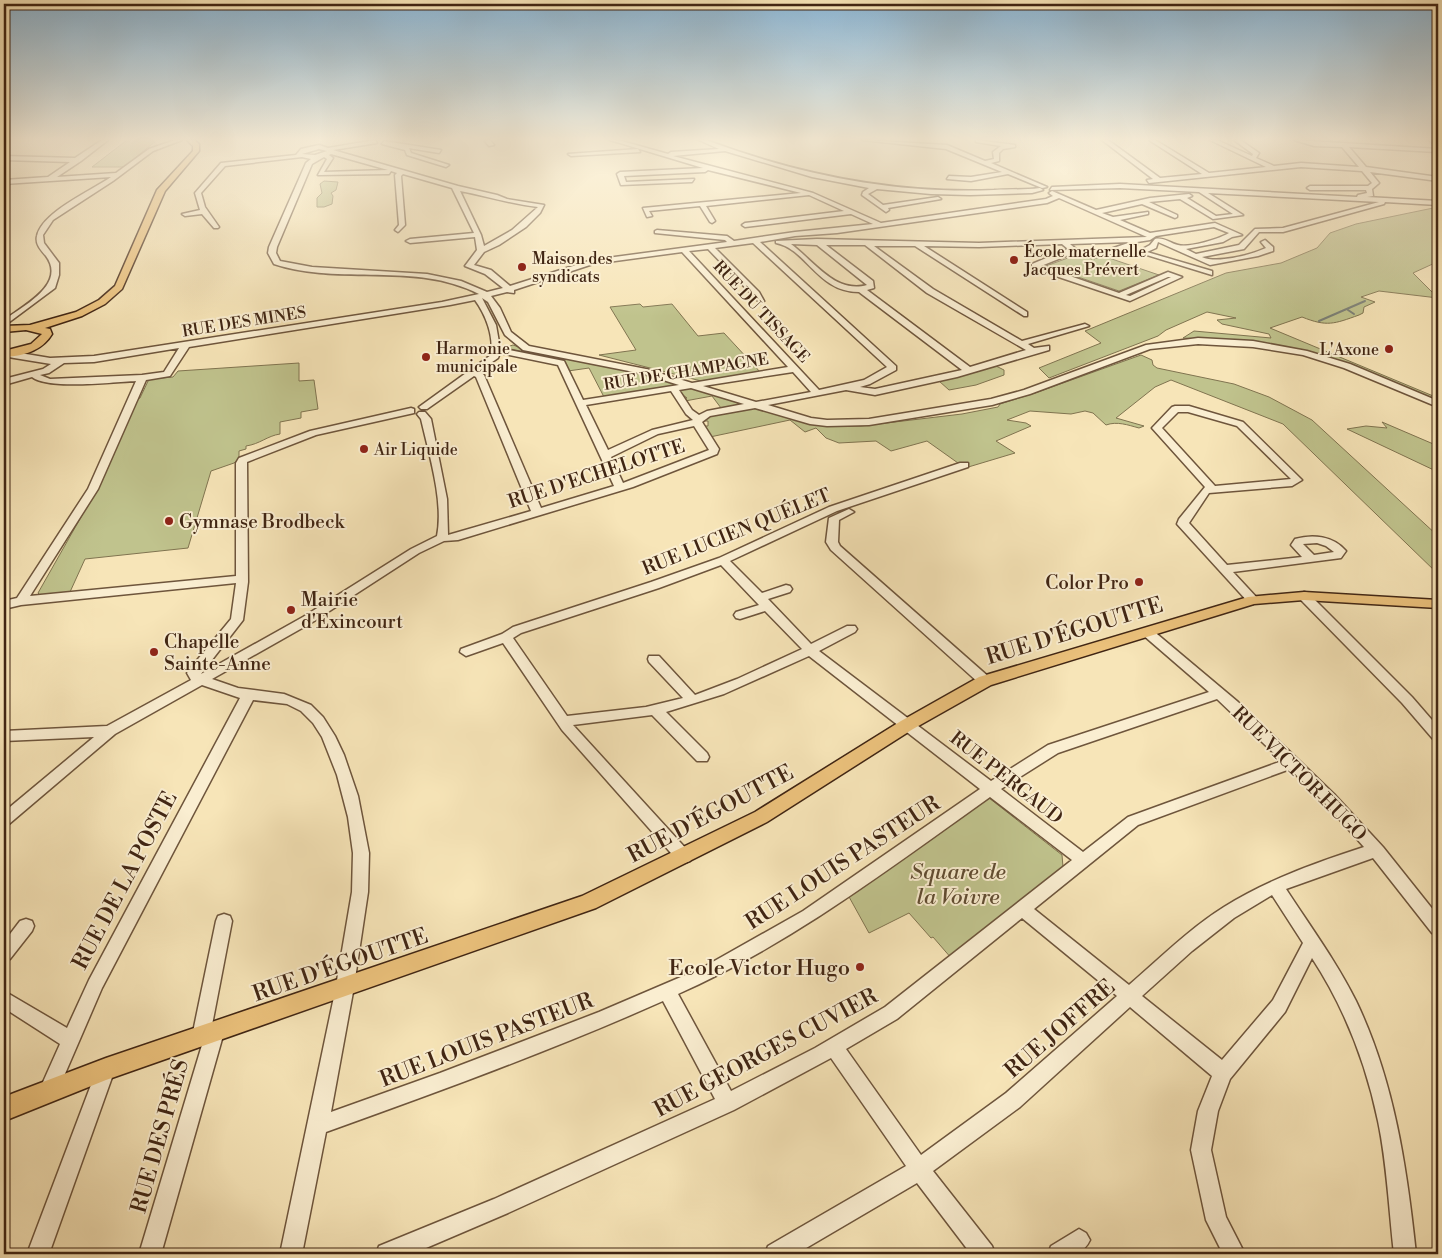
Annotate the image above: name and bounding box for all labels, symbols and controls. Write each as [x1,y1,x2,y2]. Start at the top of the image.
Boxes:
place label: École maternelle Jacques Prévert [1023,240,1146,280]
place label: Maison des syndicats [532,249,613,287]
marker: École maternelle Jacques Prévert [1008,254,1020,266]
street label: RUE DU TISSAGE [709,256,814,367]
marker: Maison des syndicats [516,261,528,273]
street label: RUE DES MINES [181,302,308,342]
place label: Harmonie municipale [436,339,517,377]
place label: L'Axone [1320,340,1379,360]
marker: L'Axone [1383,343,1395,355]
street label: RUE DE CHAMPAGNE [602,349,770,395]
marker: Harmonie municipale [420,351,432,363]
street label: RUE D'ECHELOTTE [505,434,688,514]
place label: Air Liquide [373,440,458,460]
marker: Air Liquide [358,443,370,455]
street label: RUE LUCIEN QUÉLET [638,482,834,581]
place label: Gymnase Brodbeck [179,510,345,534]
marker: Gymnase Brodbeck [163,515,175,527]
place label: Color Pro [1045,571,1129,595]
marker: Color Pro [1133,576,1145,588]
place label: Mairie d'Exincourt [301,588,403,634]
street label: RUE D'ÉGOUTTE [982,591,1166,671]
marker: Mairie d'Exincourt [285,604,297,616]
place label: Chapelle Sainte-Anne [164,630,271,676]
marker: Chapelle Sainte-Anne [148,646,160,658]
street label: RUE VICTOR HUGO [1227,701,1372,846]
street label: RUE PERGAUD [945,726,1068,829]
street label: RUE D'ÉGOUTTE [623,758,798,869]
street label: RUE DE LA POSTE [67,787,184,974]
street label: RUE LOUIS PASTEUR [741,790,946,936]
park label: Square de la Voivre [910,859,1006,911]
street label: RUE D'ÉGOUTTE [249,922,432,1008]
place label: Ecole Victor Hugo [668,955,850,982]
marker: Ecole Victor Hugo [854,961,866,973]
street label: RUE JOFFRE [999,974,1121,1084]
street label: RUE GEORGES CUVIER [650,983,883,1124]
street label: RUE LOUIS PASTEUR [376,987,598,1094]
street label: RUE DES PRÉS [125,1056,195,1216]

